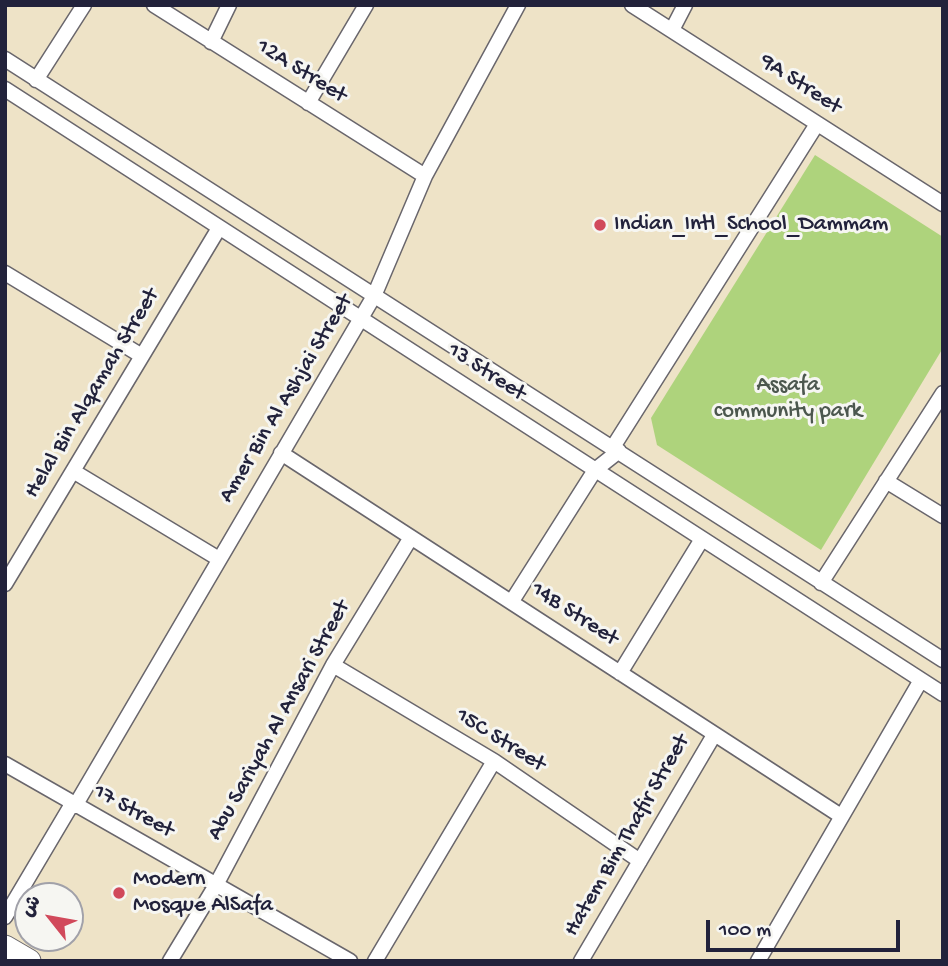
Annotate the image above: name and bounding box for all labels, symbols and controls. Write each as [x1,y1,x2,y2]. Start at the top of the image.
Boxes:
street label: 12A Street [251,34,351,110]
street label: 9A Street [754,48,846,122]
place label: Indian_Intl_School_Dammam [614,211,888,239]
marker: Indian_Intl_School_Dammam [592,217,608,233]
street label: Helal Bin Alqamah Street [19,284,167,504]
street label: Amer Bin Al Ashjai Street [214,290,360,508]
street label: 13 Street [442,337,530,409]
park label: Assafa community park [714,372,862,426]
street label: 14B Street [525,577,623,653]
street label: Abu Sariyah Al Ansari Street [202,596,358,846]
street label: 15C Street [450,703,550,779]
street label: Hatem Bim Thafir Street [559,730,697,942]
street label: 17 Street [88,779,178,845]
place label: Modern Mosque AlSafa [133,866,273,920]
north arrow [14,882,84,952]
marker: Modern Mosque AlSafa [111,885,127,901]
text: ش [17,892,48,922]
scale bar [710,906,904,950]
text: 100 m [719,919,771,944]

